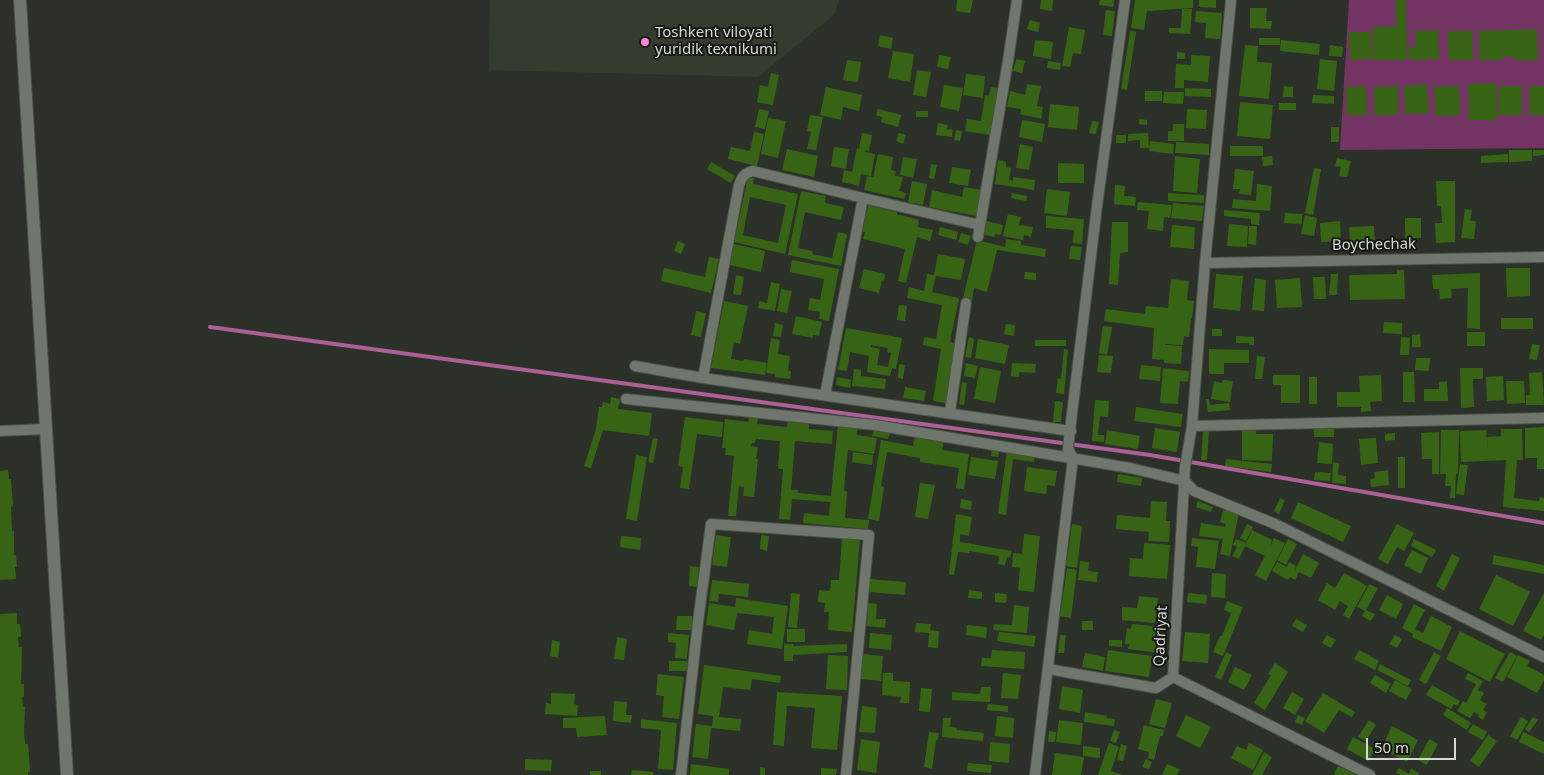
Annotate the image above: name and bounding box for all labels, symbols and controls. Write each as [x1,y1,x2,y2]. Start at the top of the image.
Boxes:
place label: Toshkent viloyati yuridik texnikumi [655,24,777,59]
marker: Toshkent viloyati yuridik texnikumi [639,36,651,48]
street label: Boychechak [1332,235,1416,255]
street label: Qadriyat [1150,605,1172,667]
scale bar [1369,728,1459,760]
text: 50 m [1374,737,1409,757]

